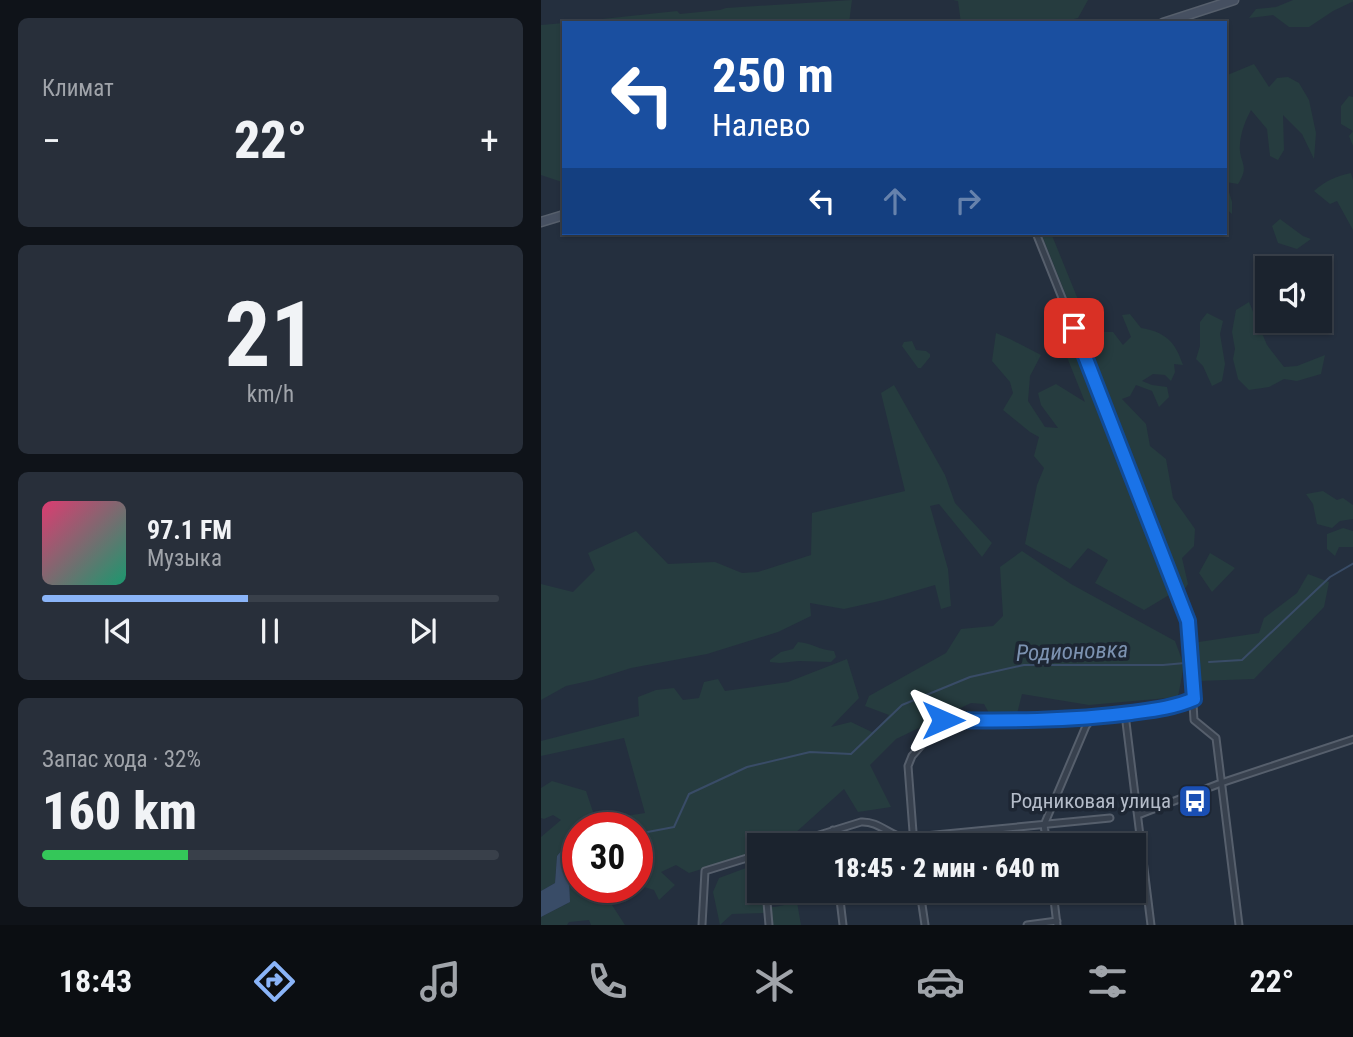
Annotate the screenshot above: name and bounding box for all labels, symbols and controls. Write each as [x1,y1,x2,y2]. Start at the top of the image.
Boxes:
text: 250 m [712,47,834,104]
icon: left [597,49,688,140]
text: Климат [42,75,114,102]
text: Налево [712,106,811,144]
text: 22° [234,110,307,171]
text: − [42,119,61,163]
text: + [480,119,499,163]
icon: left [803,182,841,220]
icon: ahead [876,182,914,220]
icon: right [949,182,987,220]
map controls [1255,256,1332,333]
button: sound [1255,256,1332,333]
text: 21 [225,282,316,388]
pin [1044,298,1104,358]
icon: arrive [1055,309,1093,347]
text: km/h [247,381,294,408]
text: 97.1 FM [147,515,232,545]
text: Музыка [147,545,222,572]
icon: previous [99,612,137,650]
icon: pause [251,612,289,650]
icon: next [404,612,442,650]
water label: Родионовка [1015,636,1129,667]
position arrow [906,683,980,757]
text: Запас хода · 32% [42,746,201,773]
text: 160 km [42,781,197,842]
bus stop icon: Родниковая улица [1176,782,1214,820]
place label: Родниковая улица [1010,789,1171,813]
speed limit sign: 30 [562,812,653,903]
text: 18:45 · 2 мин · 640 m [833,853,1060,883]
icon: directions [250,957,299,1006]
icon: music [416,957,465,1006]
icon: phone [583,957,632,1006]
icon: climate [750,957,799,1006]
icon: car [916,957,965,1006]
icon: filters [1083,957,1132,1006]
text: 18:43 [59,962,132,1000]
text: 22° [1249,962,1294,1000]

